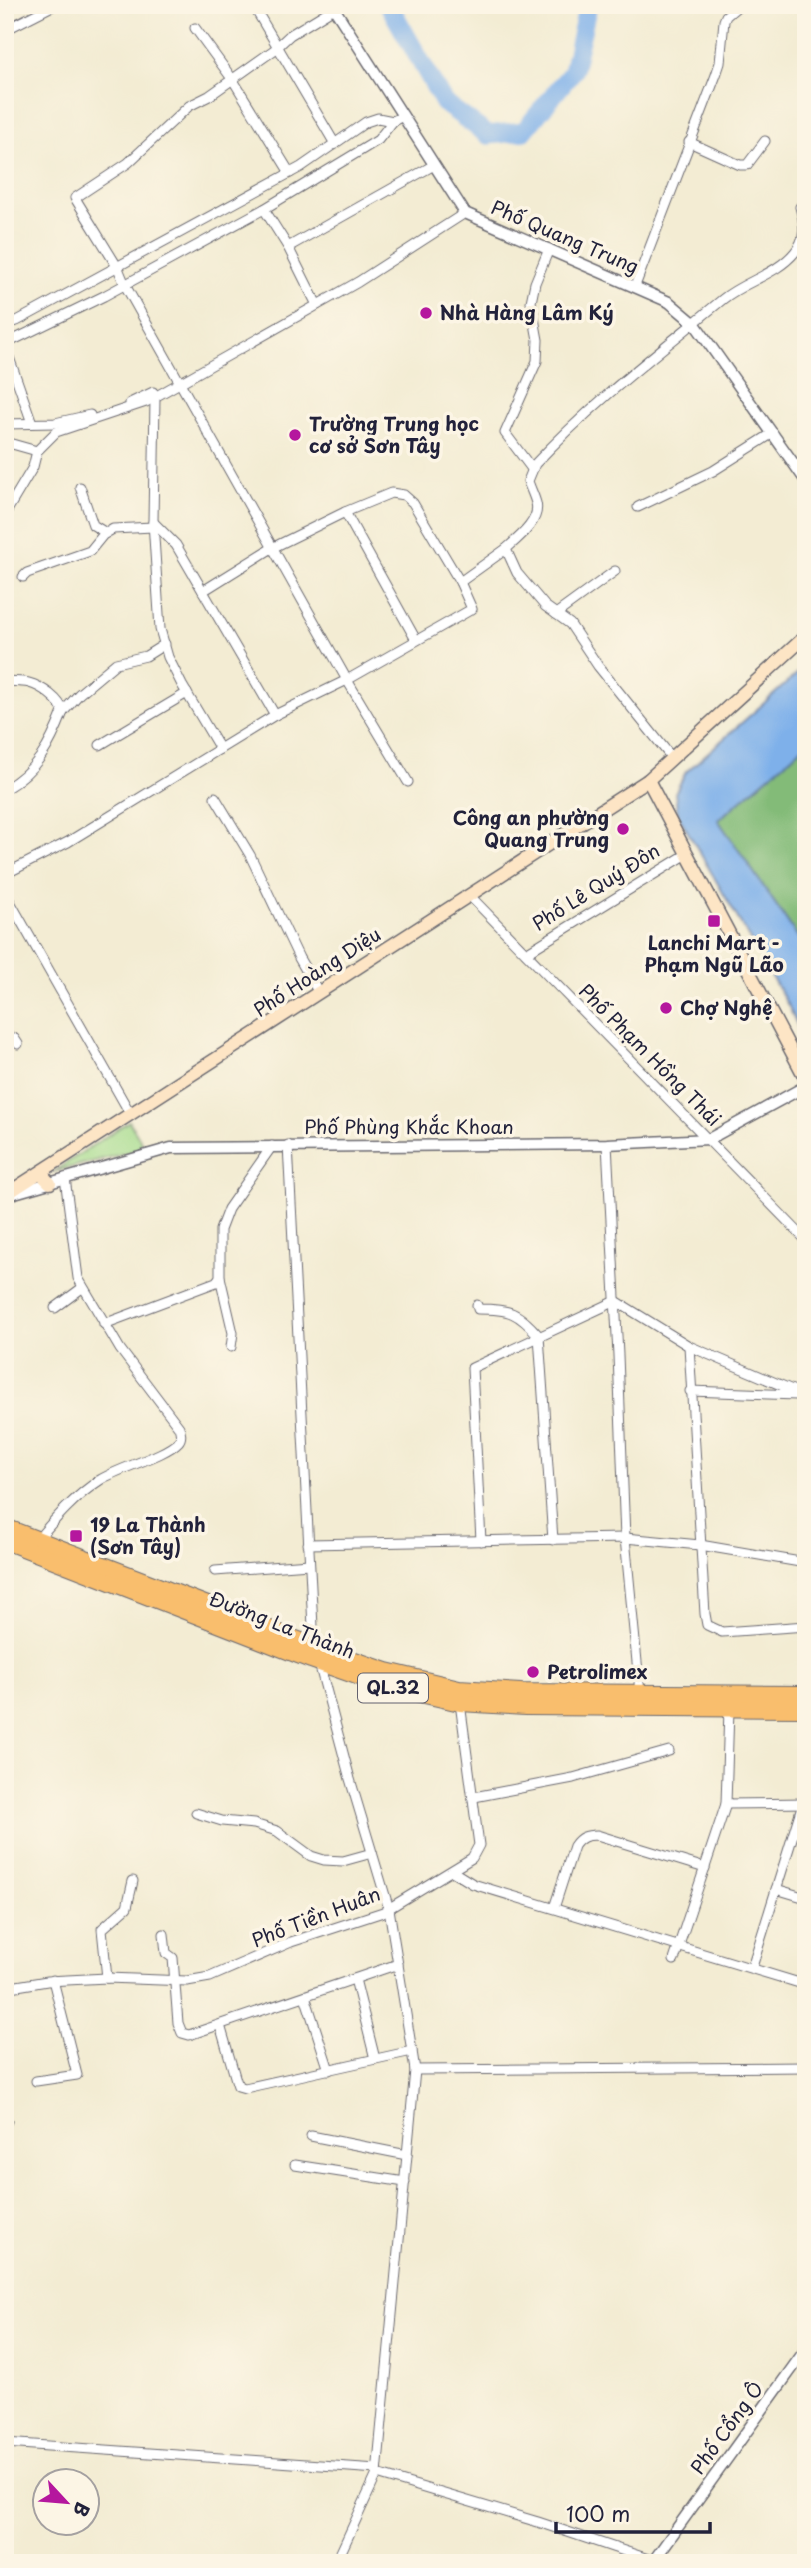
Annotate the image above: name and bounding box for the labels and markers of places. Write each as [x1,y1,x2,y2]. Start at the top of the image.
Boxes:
place label: Nhà Hàng Lâm Ký [440,298,613,326]
marker: Nhà Hàng Lâm Ký [418,305,434,321]
place label: Trường Trung học cơ sở Sơn Tây [309,409,479,459]
marker: Trường Trung học cơ sở Sơn Tây [287,427,303,443]
place label: Công an phường Quang Trung [453,803,609,853]
marker: Công an phường Quang Trung [615,821,631,837]
marker: Lanchi Mart - Phạm Ngũ Lão [706,913,722,929]
place label: Lanchi Mart - Phạm Ngũ Lão [644,928,784,978]
place label: Chợ Nghệ [680,993,772,1021]
marker: Chợ Nghệ [658,1000,674,1016]
place label: 19 La Thành (Sơn Tây) [90,1510,206,1560]
marker: 19 La Thành (Sơn Tây) [68,1528,84,1544]
place label: Petrolimex [547,1657,648,1685]
marker: Petrolimex [525,1664,541,1680]

